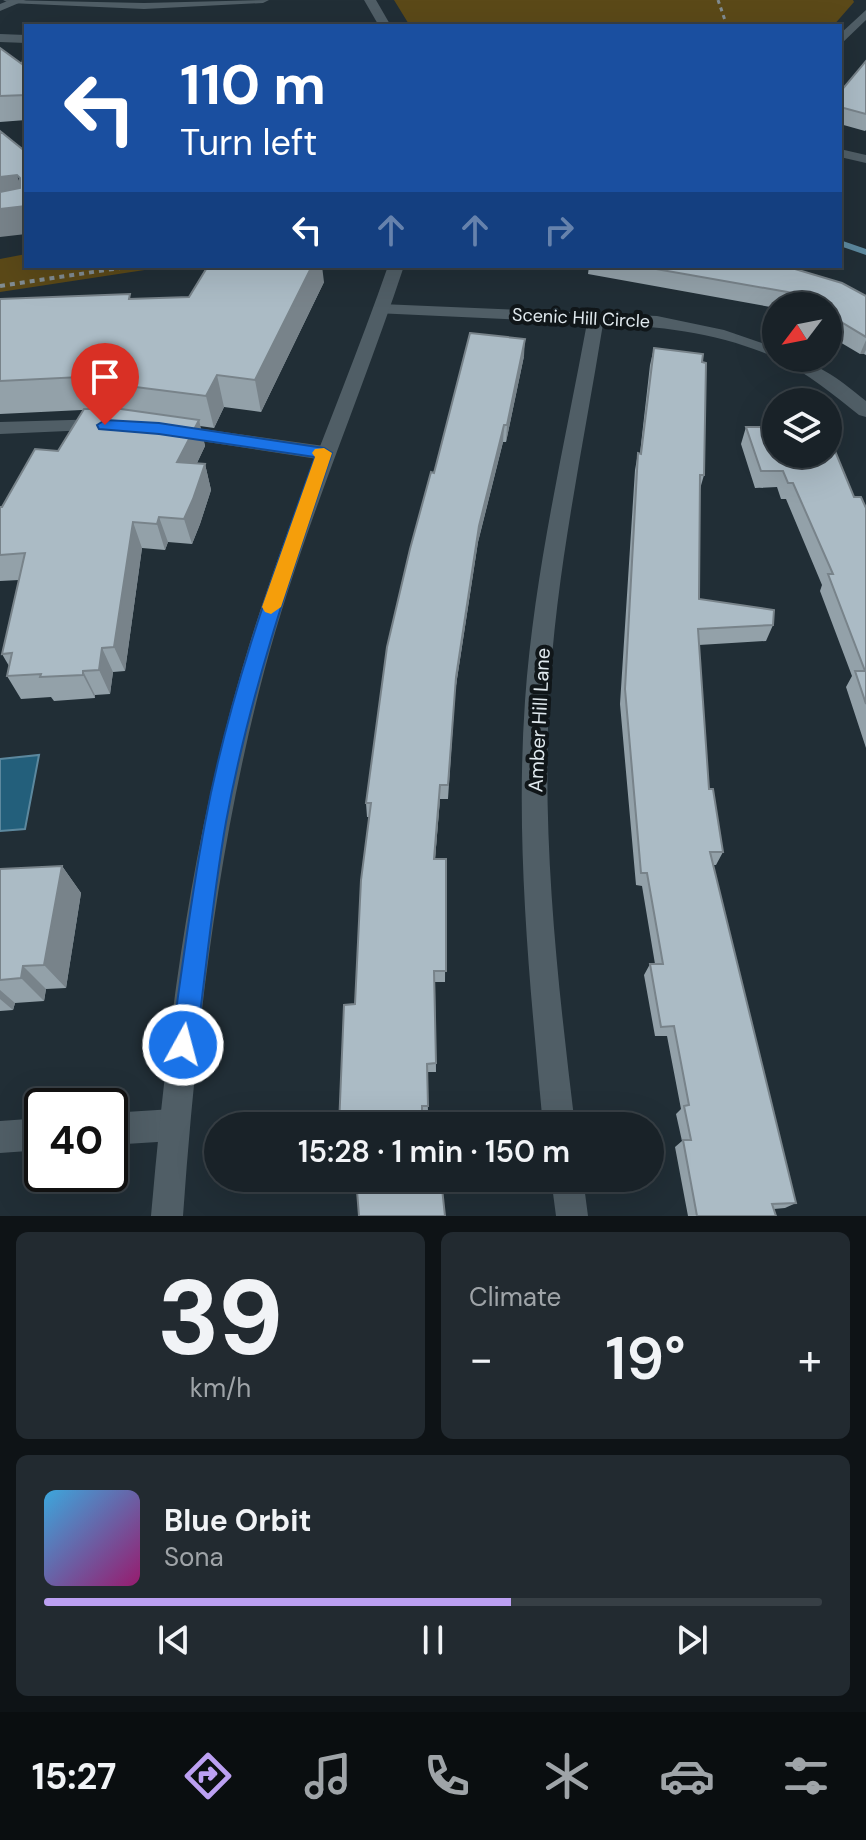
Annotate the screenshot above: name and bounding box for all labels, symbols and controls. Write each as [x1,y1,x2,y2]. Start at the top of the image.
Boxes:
text: 110 m [180,48,326,121]
icon: left [48,56,152,160]
text: Turn left [180,119,317,166]
icon: left [285,208,329,252]
icon: ahead [369,208,413,252]
icon: ahead [453,208,497,252]
icon: right [537,208,581,252]
north arrow [762,292,842,372]
map controls [762,292,842,468]
street label: Scenic Hill Circle [511,302,651,334]
pin [71,343,139,425]
icon: arrive [83,355,127,399]
button: layers [762,388,842,468]
street label: Amber Hill Lane [522,647,556,793]
position arrow [141,1003,225,1087]
speed limit sign: 40 [24,1088,128,1192]
text: 15:28 · 1 min · 150 m [298,1132,570,1171]
text: 39 [157,1251,284,1386]
text: Climate [469,1280,561,1314]
text: 19° [605,1319,686,1398]
text: − [469,1330,493,1388]
text: + [798,1330,822,1388]
text: km/h [190,1371,251,1405]
text: Blue Orbit [164,1501,311,1540]
text: Sona [164,1540,224,1574]
icon: previous [152,1618,196,1662]
icon: pause [411,1618,455,1662]
icon: next [670,1618,714,1662]
icon: directions [180,1748,236,1804]
icon: music [300,1748,356,1804]
icon: phone [419,1748,475,1804]
icon: climate [539,1748,595,1804]
icon: car [659,1748,715,1804]
icon: filters [778,1748,834,1804]
text: 15:27 [32,1753,116,1800]

